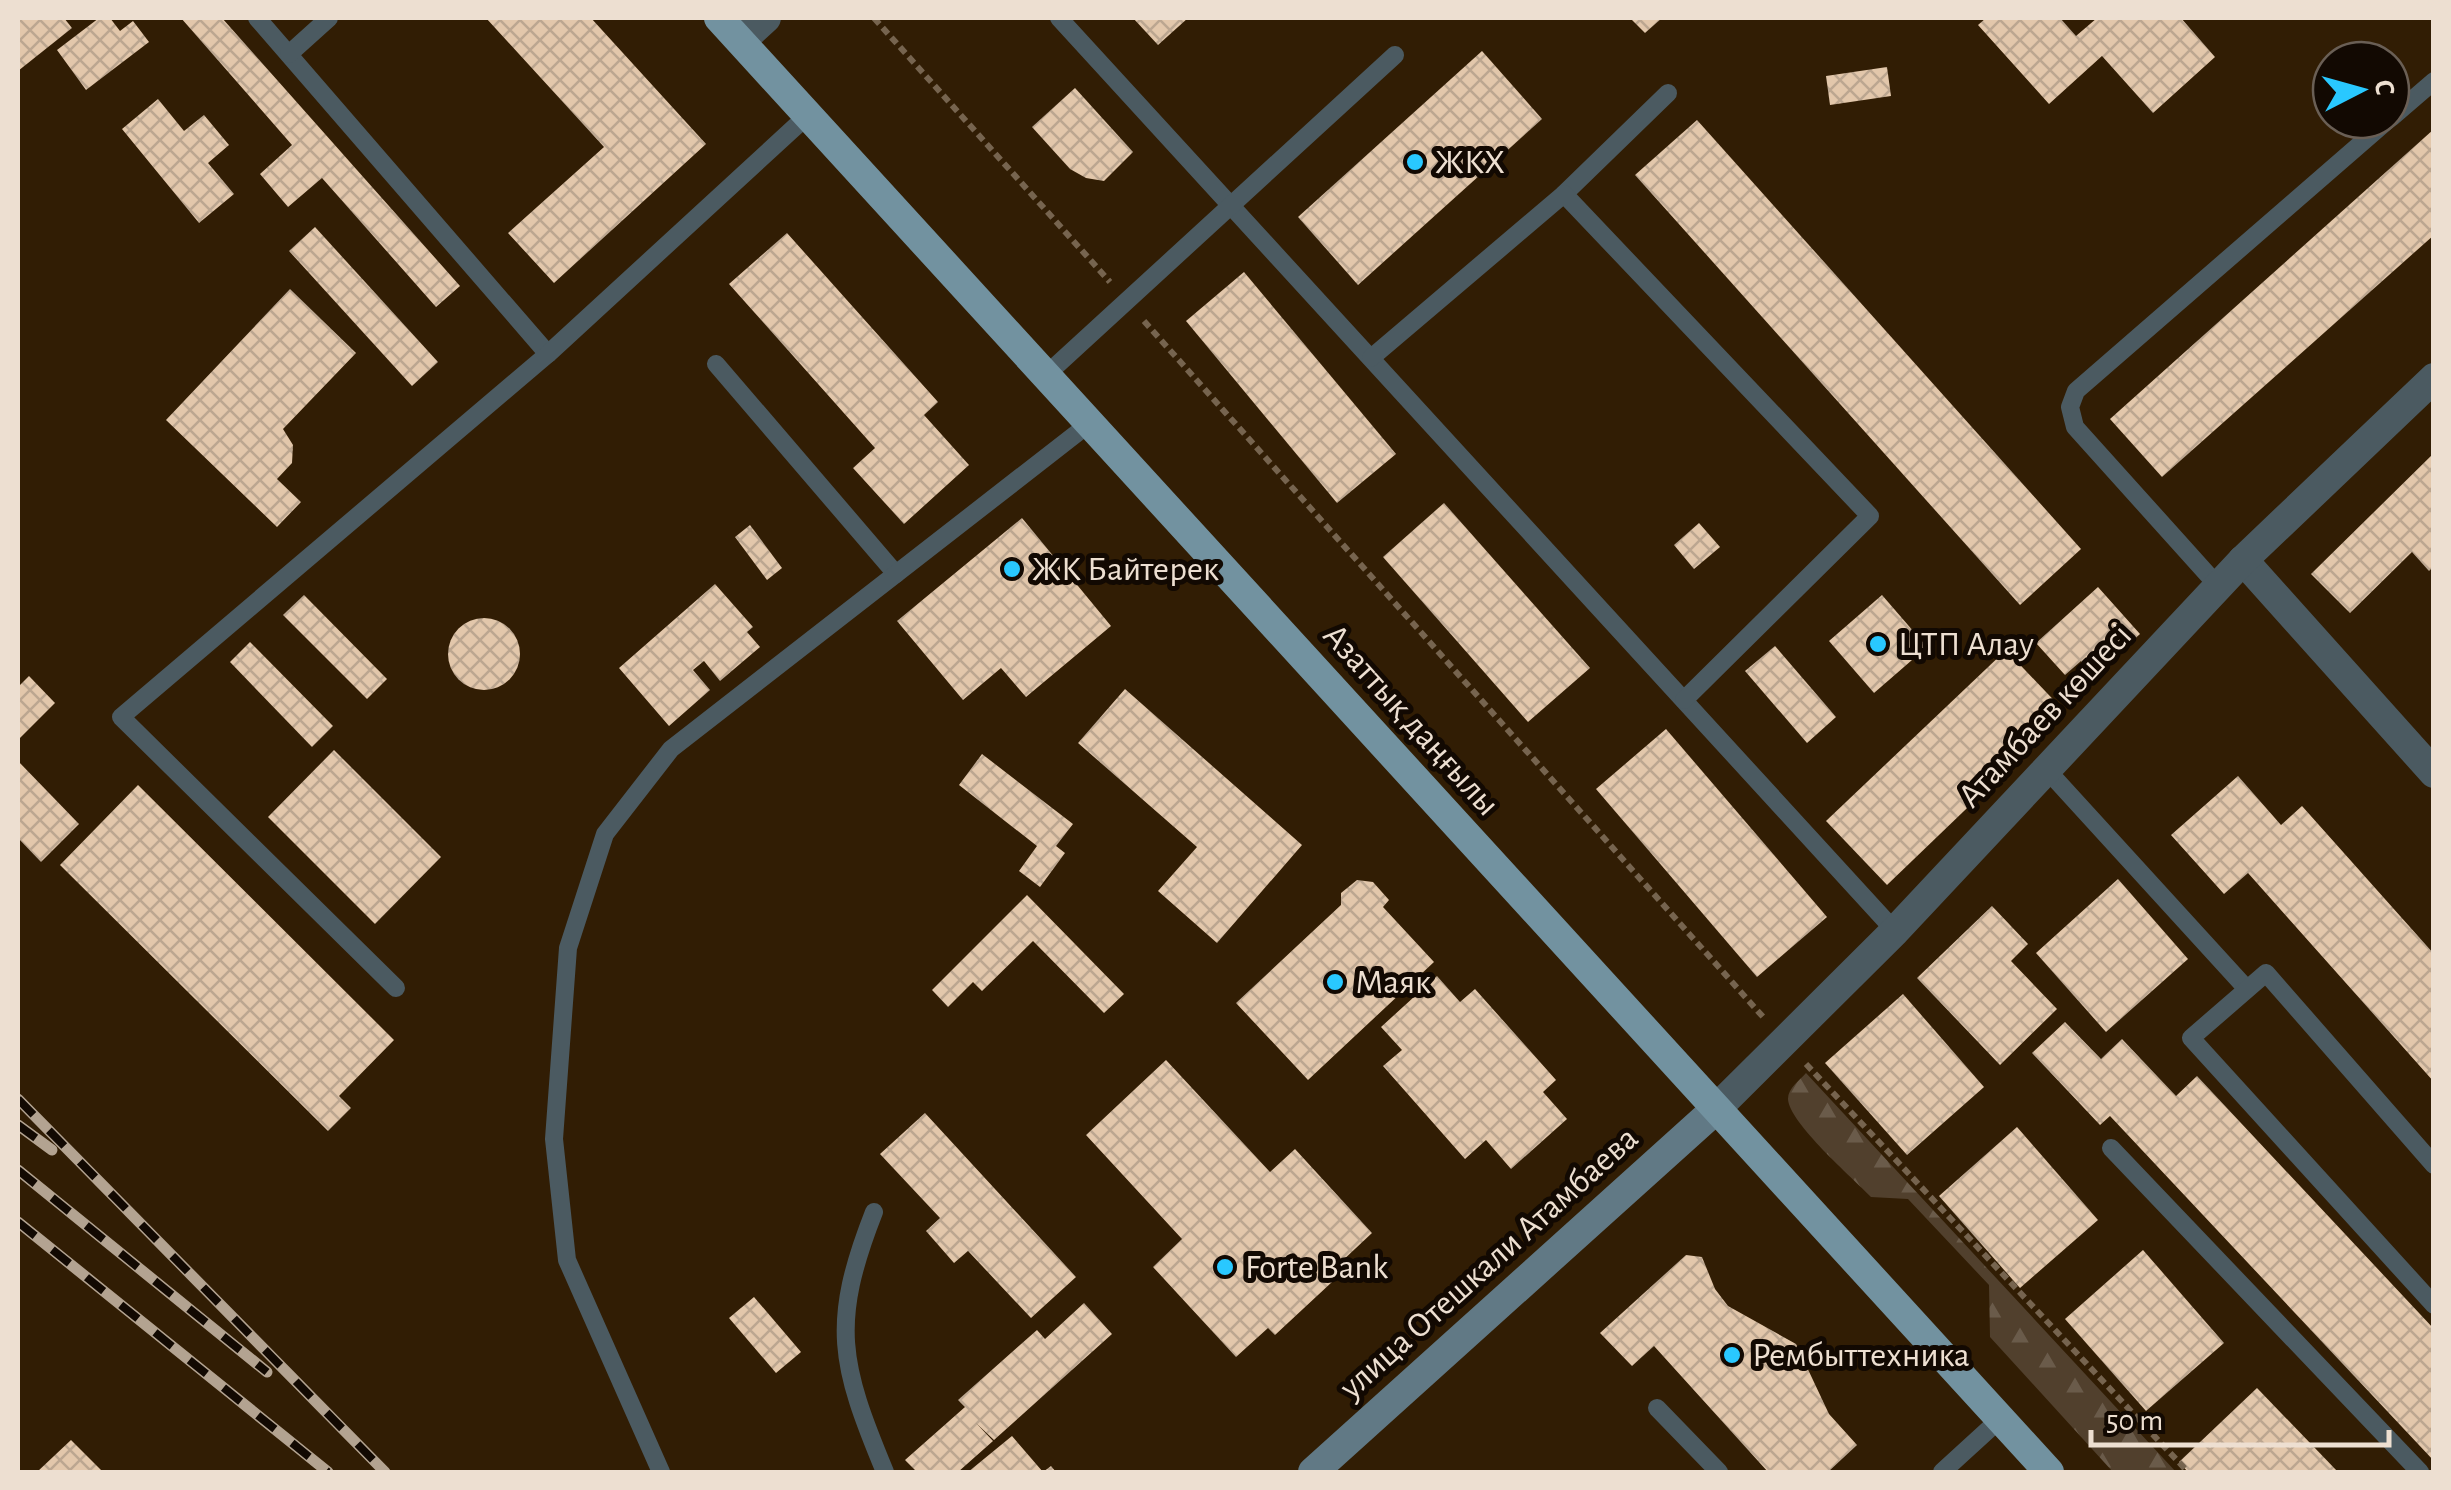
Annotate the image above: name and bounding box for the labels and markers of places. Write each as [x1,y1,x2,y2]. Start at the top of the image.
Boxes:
place label: ЖКХ [1435,145,1505,180]
marker: ЖКХ [1404,151,1426,173]
place label: ЖК Байтерек [1032,552,1219,587]
marker: ЖК Байтерек [1001,558,1023,580]
place label: ЦТП Алау [1898,627,2034,662]
marker: ЦТП Алау [1867,633,1889,655]
place label: Маяк [1355,965,1431,1000]
marker: Маяк [1324,971,1346,993]
place label: Forte Bank [1245,1250,1388,1285]
marker: Forte Bank [1214,1256,1236,1278]
place label: Рембыттехника [1752,1338,1970,1373]
marker: Рембыттехника [1721,1344,1743,1366]

